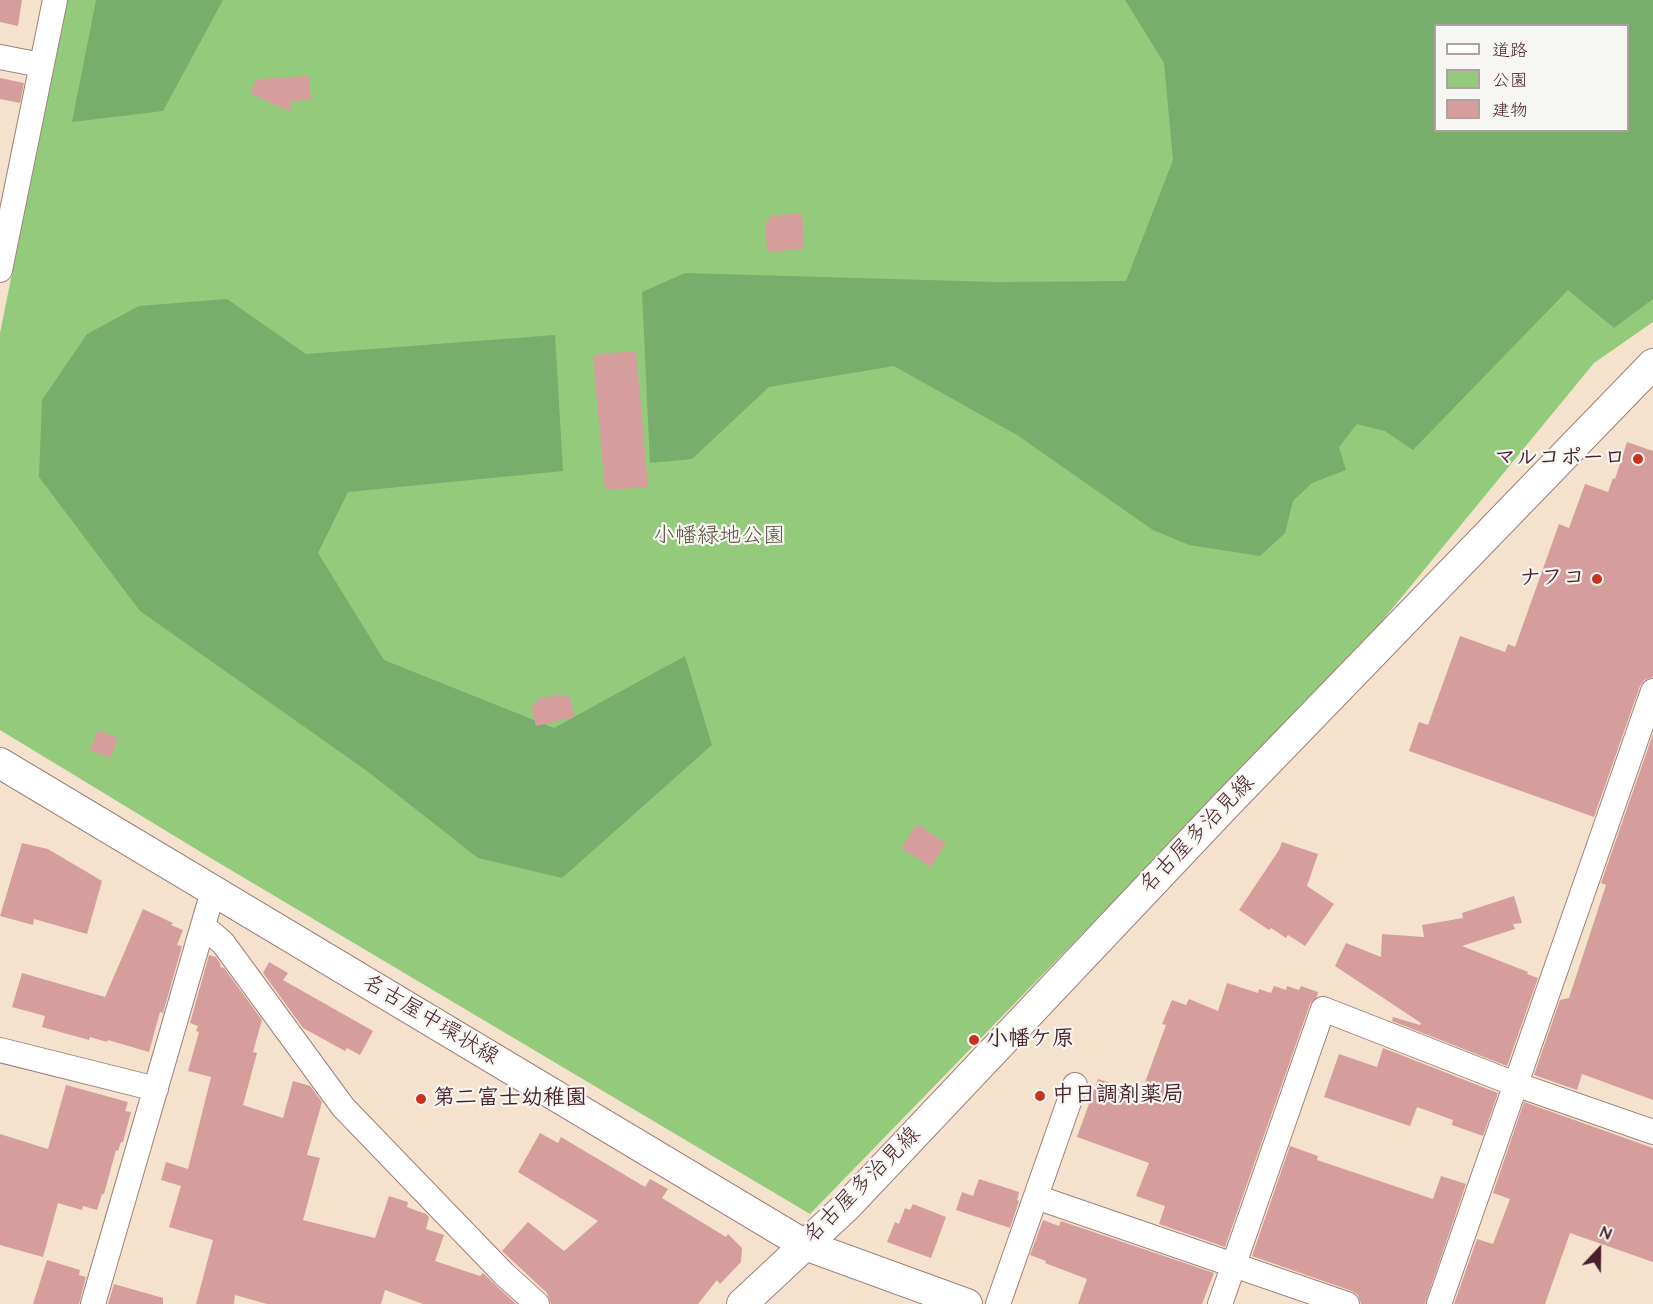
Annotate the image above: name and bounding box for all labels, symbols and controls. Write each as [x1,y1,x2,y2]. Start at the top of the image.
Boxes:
legend [1434,24,1629,132]
text: 道路 [1492,38,1528,63]
text: 公園 [1492,68,1528,93]
text: 建物 [1492,98,1528,123]
place label: マルコポーロ [1494,446,1626,472]
marker: マルコポーロ [1631,452,1645,466]
park label: 小幡緑地公園 [653,524,785,550]
place label: ナフコ [1519,566,1585,592]
marker: ナフコ [1590,572,1604,586]
street label: 名古屋多治見線 [1135,770,1261,900]
street label: 名古屋中環状線 [357,970,503,1072]
place label: 小幡ケ原 [986,1027,1074,1053]
marker: 小幡ケ原 [967,1033,981,1047]
place label: 中日調剤薬局 [1052,1083,1184,1109]
place label: 第二富士幼稚園 [433,1086,587,1112]
marker: 中日調剤薬局 [1033,1089,1047,1103]
marker: 第二富士幼稚園 [414,1092,428,1106]
street label: 名古屋多治見線 [799,1122,927,1250]
north arrow [1569,1220,1629,1280]
text: N [1597,1221,1615,1245]

